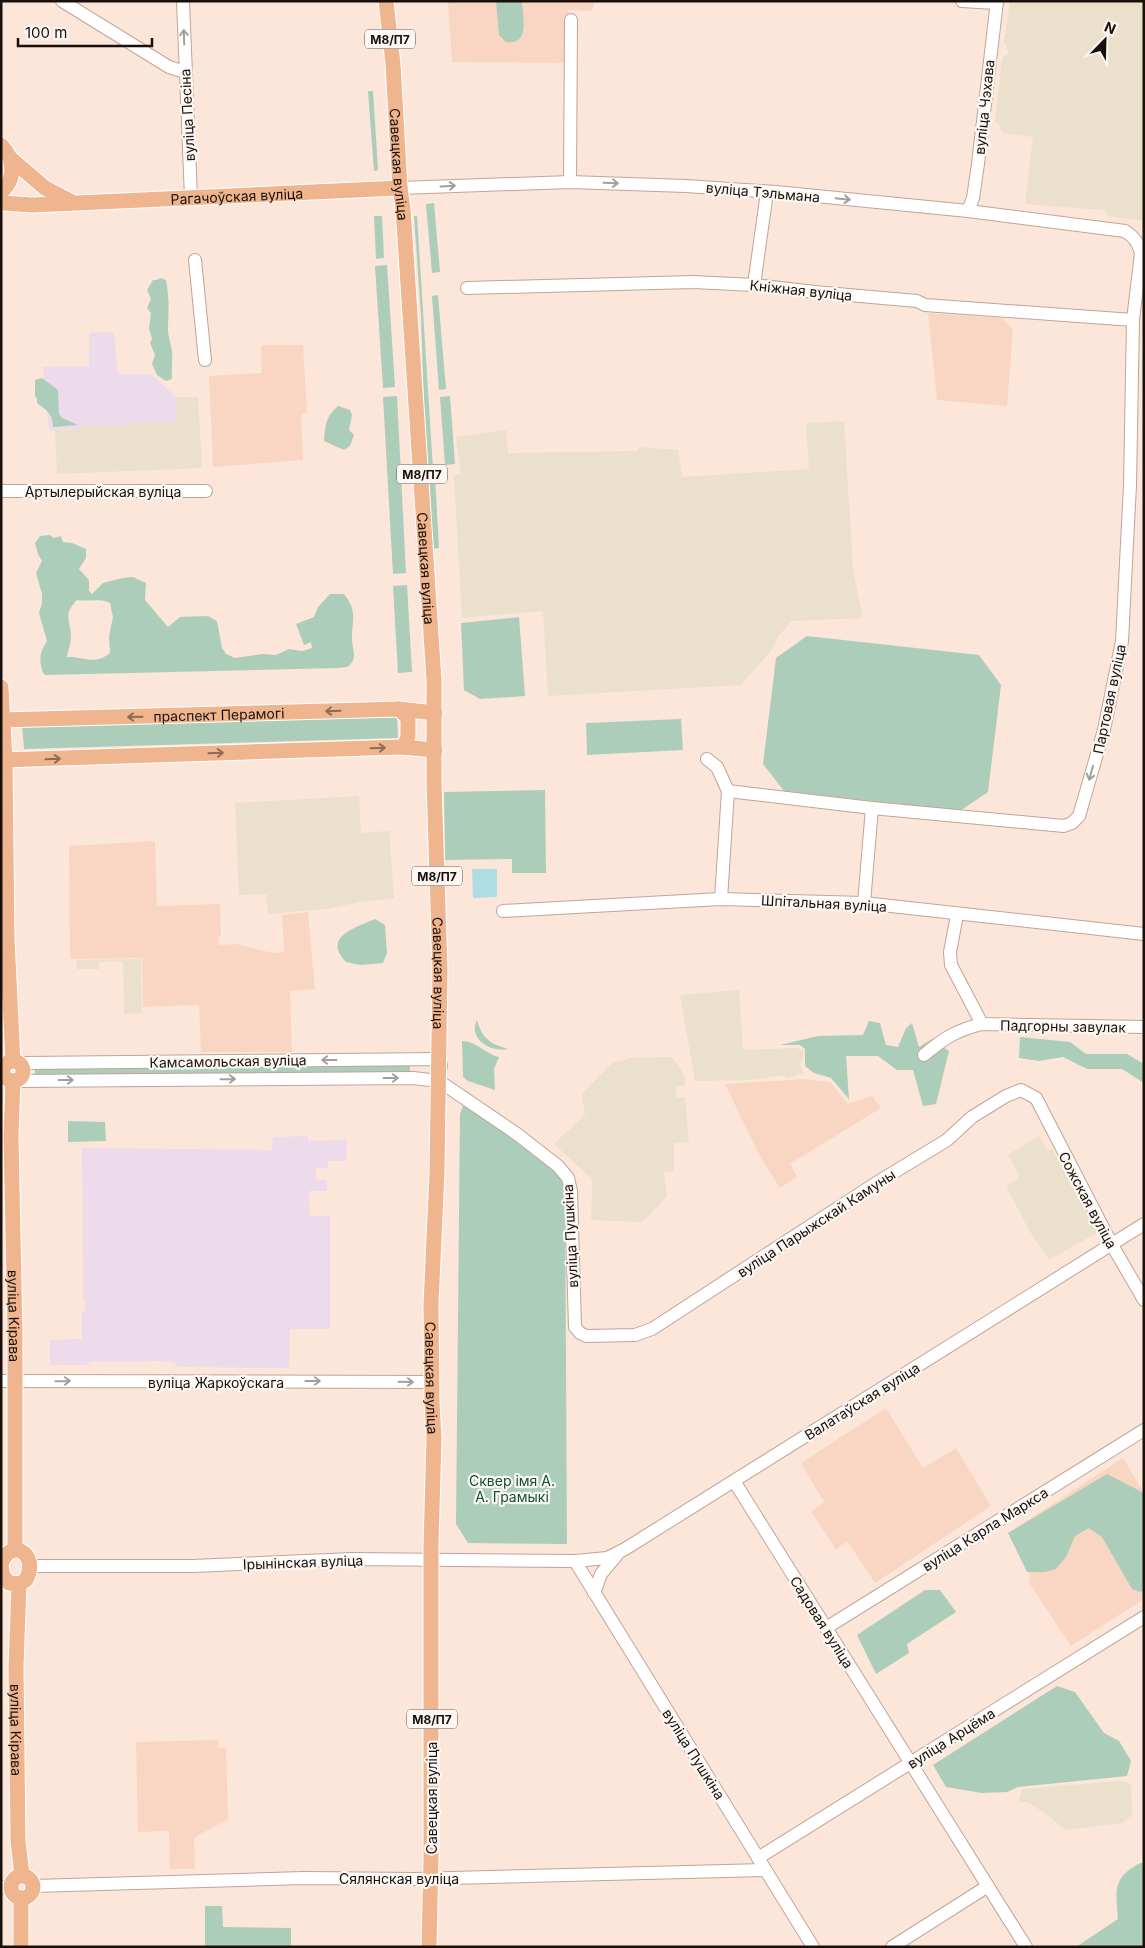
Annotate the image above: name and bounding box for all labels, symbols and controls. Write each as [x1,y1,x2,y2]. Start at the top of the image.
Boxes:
scale bar [18,15,151,47]
north arrow [1080,15,1130,65]
text: N [1102,18,1119,37]
text: 100 m [25,23,67,42]
one-way arrow [179,29,189,45]
road number: М8/П7 [365,30,415,48]
street label: вуліца Чэхава [971,59,997,155]
street label: вуліца Песіна [176,68,198,162]
street label: Савецкая вуліца [387,108,412,221]
one-way arrow [602,179,618,188]
street label: вуліца Тэльмана [705,179,821,205]
one-way arrow [440,182,456,191]
street label: Рагачоўская вуліца [170,184,303,207]
one-way arrow [834,194,850,204]
street label: Кніжная вуліца [749,276,853,304]
road number: М8/П7 [397,464,447,484]
street label: Артылерыйская вуліца [25,483,181,500]
street label: Савецкая вуліца [414,512,439,625]
street label: Партовая вуліца [1089,643,1129,755]
street label: праспект Перамогі [153,704,285,724]
one-way arrow [325,707,341,716]
one-way arrow [128,712,144,722]
one-way arrow [370,743,386,753]
one-way arrow [207,748,223,757]
one-way arrow [45,754,61,764]
one-way arrow [1086,765,1096,781]
road number: М8/П7 [412,866,462,886]
street label: Шпітальная вуліца [761,891,887,915]
street label: Савецкая вуліца [430,917,449,1030]
street label: Падгорны завулак [1000,1016,1126,1036]
street label: Камсамольская вуліца [149,1051,307,1071]
one-way arrow [321,1055,338,1065]
one-way arrow [382,1073,399,1083]
one-way arrow [58,1075,74,1085]
one-way arrow [220,1075,236,1084]
street label: Сожская вуліца [1055,1149,1121,1251]
street label: вуліца Парыжскай Камуны [734,1165,898,1281]
street label: вуліца Пушкіна [559,1184,581,1288]
street label: вуліца Кірава [5,1270,23,1362]
street label: Савецкая вуліца [423,1322,442,1435]
street label: Валатаўская вуліца [801,1359,923,1443]
street label: вуліца Жаркоўскага [148,1374,284,1391]
one-way arrow [54,1376,70,1386]
one-way arrow [304,1376,320,1386]
one-way arrow [398,1377,414,1387]
park label: Сквер імя А. А. Грамыкі [469,1472,555,1505]
street label: вуліца Карла Маркса [919,1483,1051,1575]
street label: Ірынінская вуліца [242,1551,364,1573]
street label: Садовая вуліца [787,1573,857,1671]
street label: вуліца Кірава [8,1684,26,1776]
street label: вуліца Арцёма [904,1704,998,1772]
street label: вуліца Пушкіна [659,1706,729,1802]
road number: М8/П7 [407,1710,457,1728]
street label: Савецкая вуліца [423,1742,440,1854]
street label: Сялянская вуліца [339,1870,459,1887]

